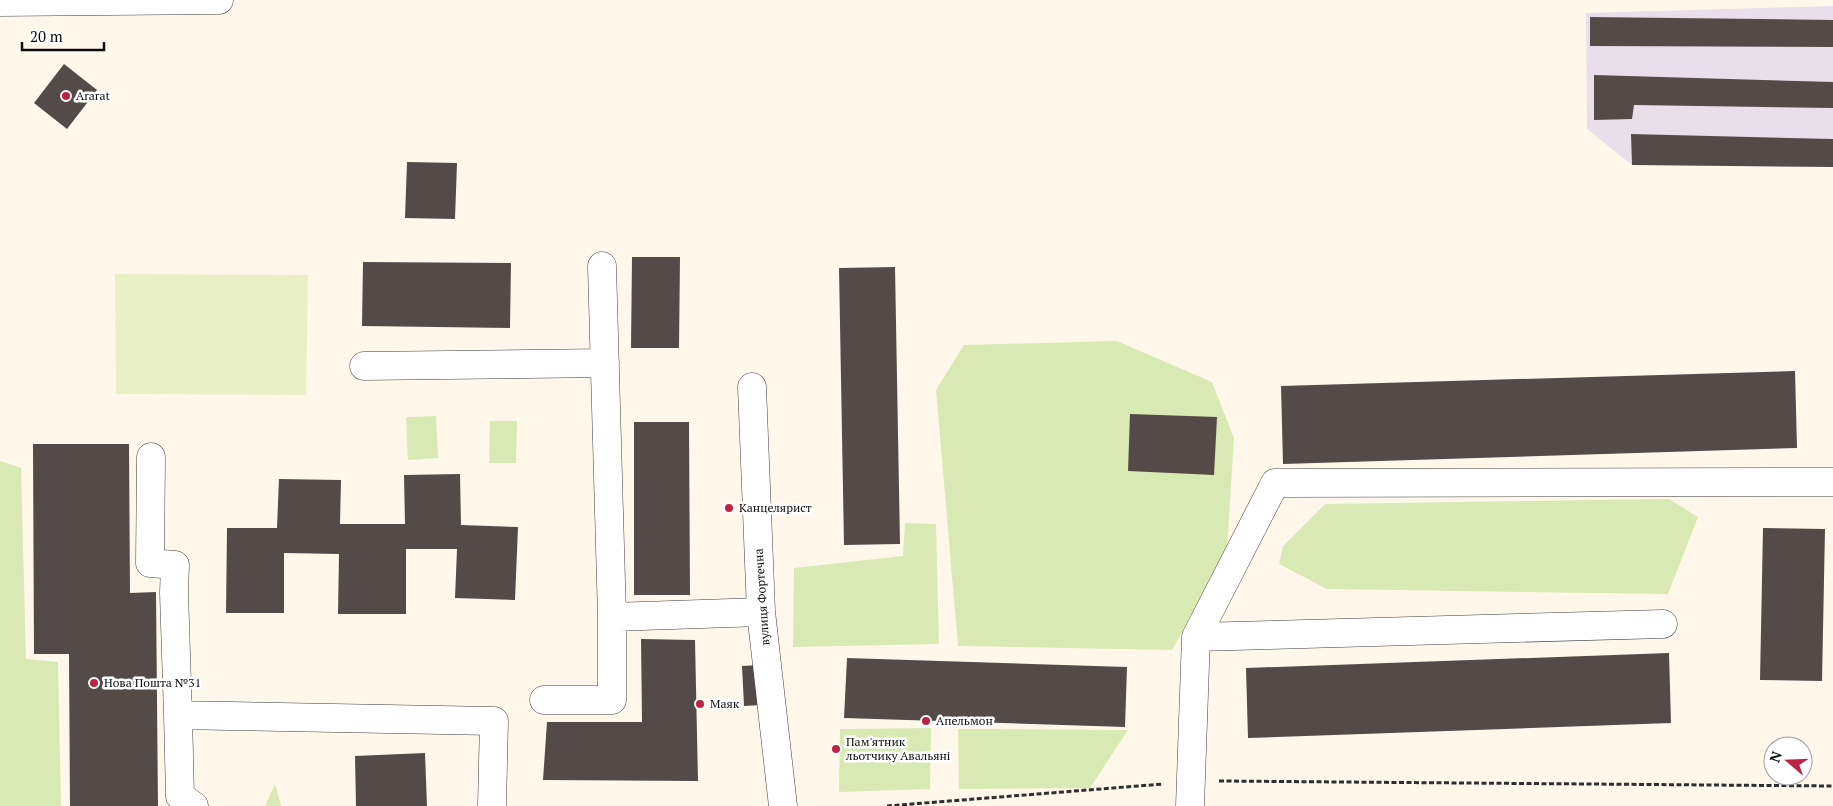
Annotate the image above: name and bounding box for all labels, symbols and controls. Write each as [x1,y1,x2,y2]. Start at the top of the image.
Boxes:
scale bar [22,20,105,52]
text: 20 m [30,26,63,46]
place label: Ararat [76,88,111,103]
marker: Ararat [60,90,72,102]
place label: Канцелярист [739,500,812,515]
marker: Канцелярист [723,502,735,514]
street label: вулиця Фортечна [751,548,772,646]
place label: Нова Пошта №31 [104,675,201,690]
marker: Нова Пошта №31 [88,677,100,689]
place label: Маяк [710,696,740,711]
marker: Маяк [694,698,706,710]
place label: Апельмон [936,713,993,728]
marker: Апельмон [920,715,932,727]
place label: Пам'ятник льотчику Авальяні [846,734,951,763]
north arrow [1763,736,1813,786]
marker: Пам'ятник льотчику Авальяні [830,743,842,755]
text: N [1765,748,1786,765]

